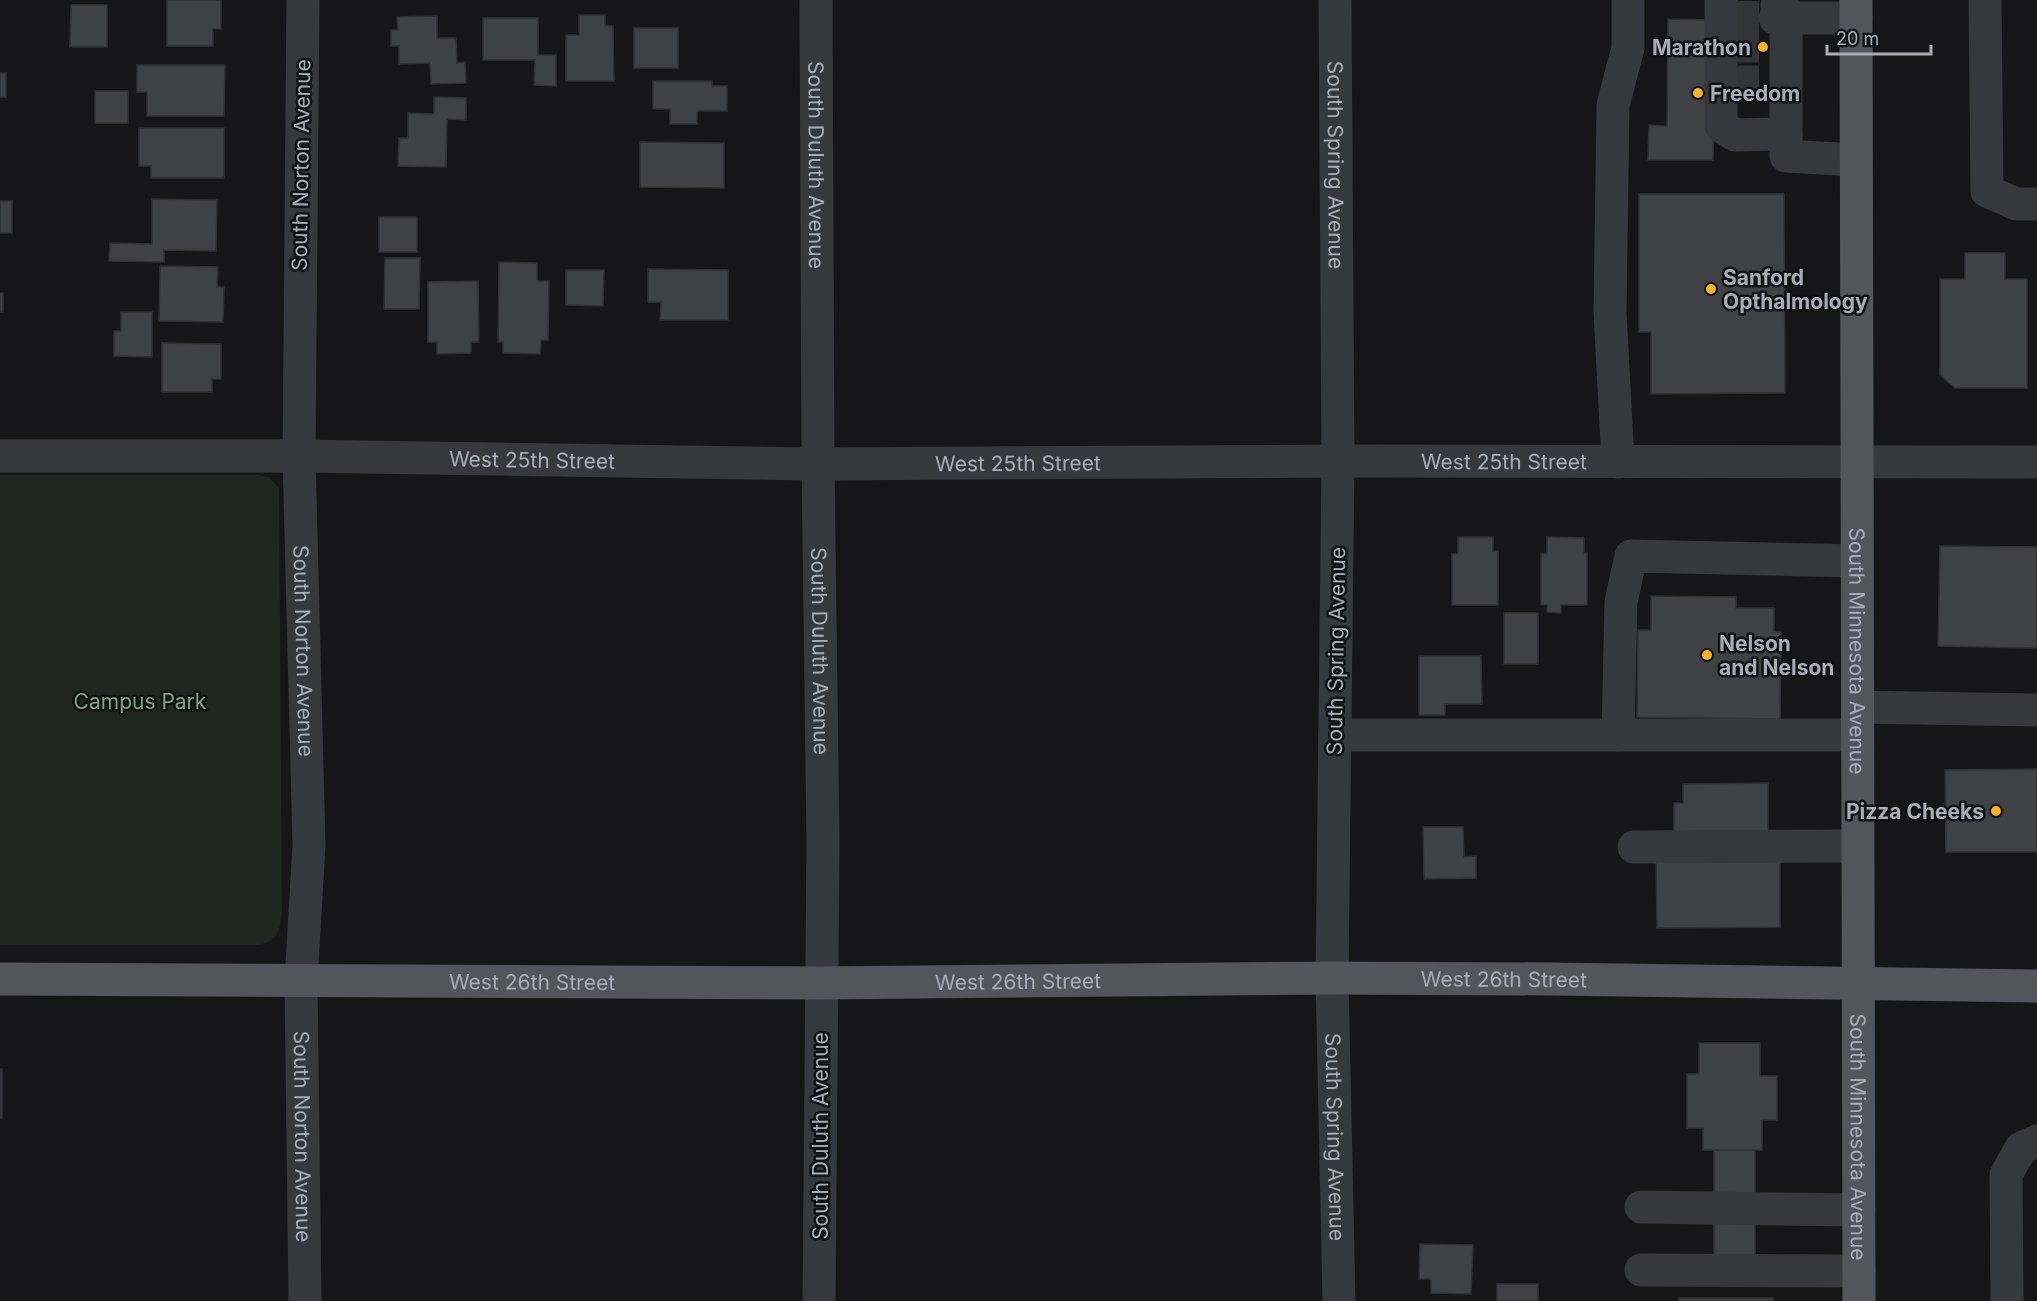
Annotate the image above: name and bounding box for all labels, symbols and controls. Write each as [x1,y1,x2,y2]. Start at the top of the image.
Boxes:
scale bar [1827,18,1930,56]
text: 20 m [1836,28,1879,49]
place label: Marathon [1652,35,1751,60]
marker: Marathon [1756,40,1770,54]
street label: South Norton Avenue [287,59,315,271]
street label: South Duluth Avenue [804,61,830,269]
street label: South Spring Avenue [1323,61,1349,269]
place label: Freedom [1710,81,1800,106]
marker: Freedom [1691,86,1705,100]
place label: Sanford Opthalmology [1723,265,1868,314]
marker: Sanford Opthalmology [1704,282,1718,296]
street label: West 25th Street [449,446,615,473]
street label: West 25th Street [1421,449,1587,474]
street label: West 25th Street [935,450,1101,476]
street label: South Minnesota Avenue [1845,527,1870,775]
street label: South Norton Avenue [289,545,319,757]
street label: South Duluth Avenue [807,547,834,755]
street label: South Spring Avenue [1322,547,1350,755]
place label: Nelson and Nelson [1719,631,1834,680]
marker: Nelson and Nelson [1700,648,1714,662]
park label: Campus Park [74,689,207,714]
place label: Pizza Cheeks [1846,799,1984,824]
marker: Pizza Cheeks [1989,804,2003,818]
street label: West 26th Street [1421,966,1587,992]
street label: West 26th Street [935,968,1101,994]
street label: West 26th Street [449,969,615,994]
street label: South Minnesota Avenue [1846,1013,1871,1261]
street label: South Norton Avenue [289,1031,317,1243]
street label: South Duluth Avenue [808,1032,833,1240]
street label: South Spring Avenue [1321,1032,1350,1241]

